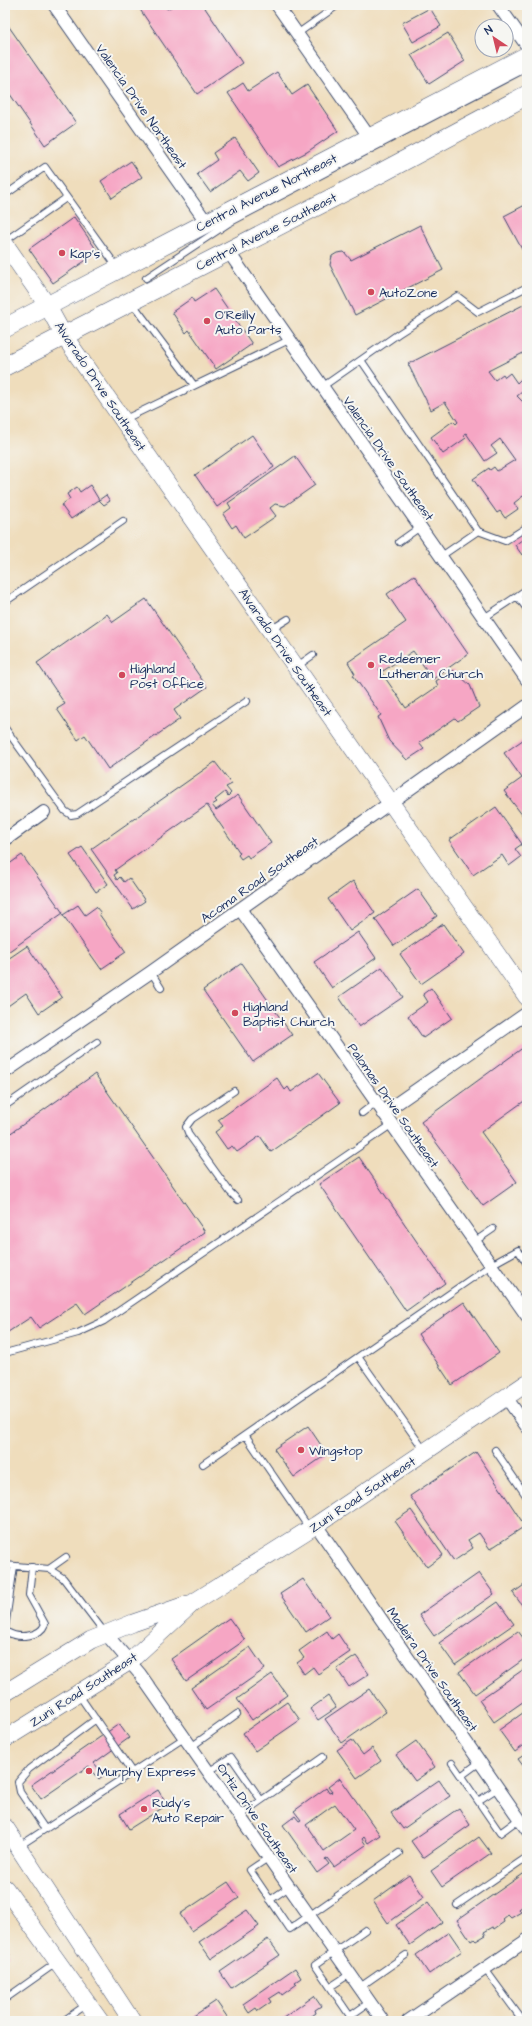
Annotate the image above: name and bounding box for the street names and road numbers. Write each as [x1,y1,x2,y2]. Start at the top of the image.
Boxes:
street label: Valencia Drive Northeast [91,41,192,173]
street label: Central Avenue Northeast [193,149,341,236]
street label: Central Avenue Southeast [193,188,341,275]
street label: Alvarado Drive Southeast [50,318,151,455]
street label: Valencia Drive Southeast [338,393,439,525]
street label: Alvarado Drive Southeast [234,585,337,721]
street label: Acoma Road Southeast [197,832,323,927]
street label: Palomas Drive Southeast [343,1040,444,1172]
street label: Zuni Road Southeast [306,1452,420,1537]
street label: Madeira Drive Southeast [382,1604,482,1736]
street label: Zuni Road Southeast [26,1648,141,1731]
street label: Ortiz Drive Southeast [212,1760,302,1878]

